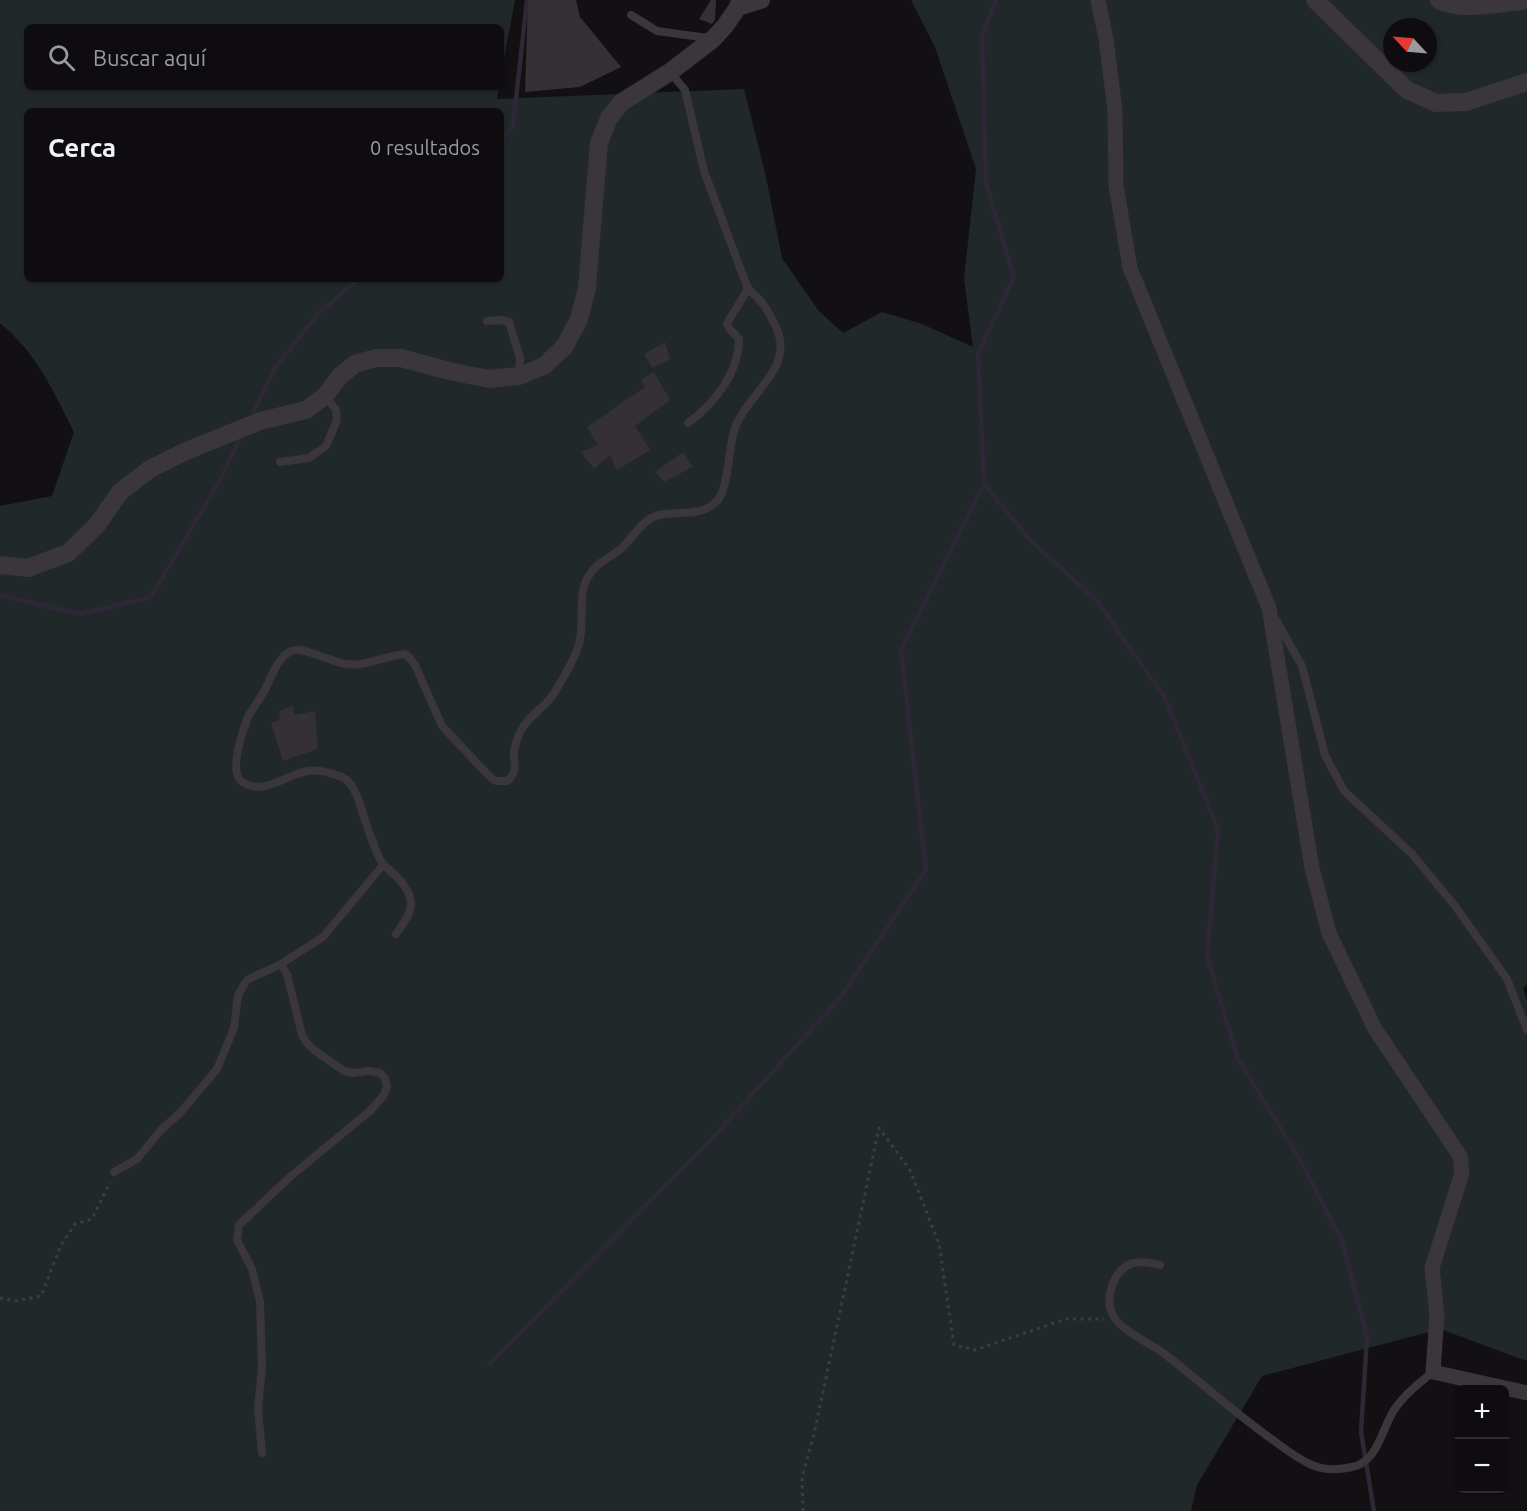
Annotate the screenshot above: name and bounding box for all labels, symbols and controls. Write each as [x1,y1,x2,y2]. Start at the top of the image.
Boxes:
north arrow [1383,18,1437,72]
search box [24,24,504,90]
icon: search [45,41,78,74]
text: Buscar aquí [93,45,206,70]
text: Cerca [48,133,116,162]
text: 0 resultados [370,136,480,159]
map controls [1455,1385,1509,1493]
button: + [1455,1385,1509,1439]
button: − [1455,1439,1509,1493]

